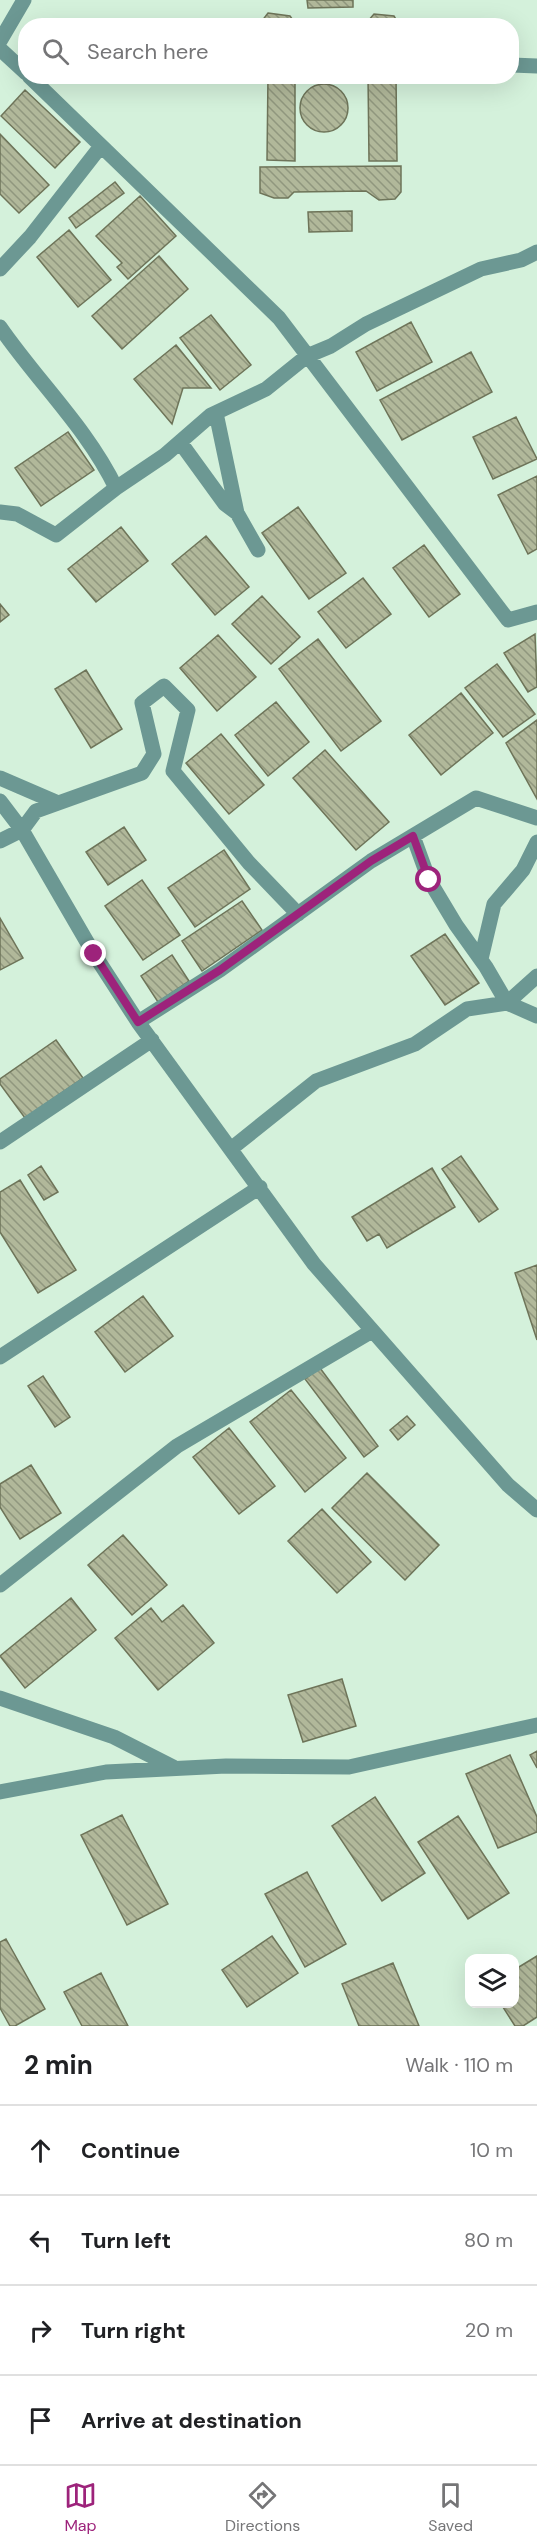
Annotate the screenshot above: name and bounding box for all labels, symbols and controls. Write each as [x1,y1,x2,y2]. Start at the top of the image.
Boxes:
search box [18,18,519,84]
icon: search [39,35,72,68]
text: Search here [87,37,208,66]
route start [415,866,441,892]
route end [80,940,106,966]
map controls [465,1954,519,2008]
button: layers [465,1954,519,2008]
text: 2 min [24,2048,93,2082]
text: Walk · 110 m [405,2052,513,2078]
icon: ahead [24,2134,57,2167]
text: Continue [81,2136,180,2165]
text: 10 m [470,2137,513,2163]
icon: left [24,2224,57,2257]
text: Turn left [81,2226,171,2255]
text: 80 m [464,2227,513,2253]
icon: right [24,2314,57,2347]
text: Turn right [81,2316,186,2345]
text: 20 m [465,2317,513,2343]
icon: arrive [24,2404,57,2437]
text: Arrive at destination [81,2406,302,2435]
tab: Map [64,2479,97,2536]
tab: Directions [225,2479,300,2536]
tab: Saved [428,2479,473,2536]

